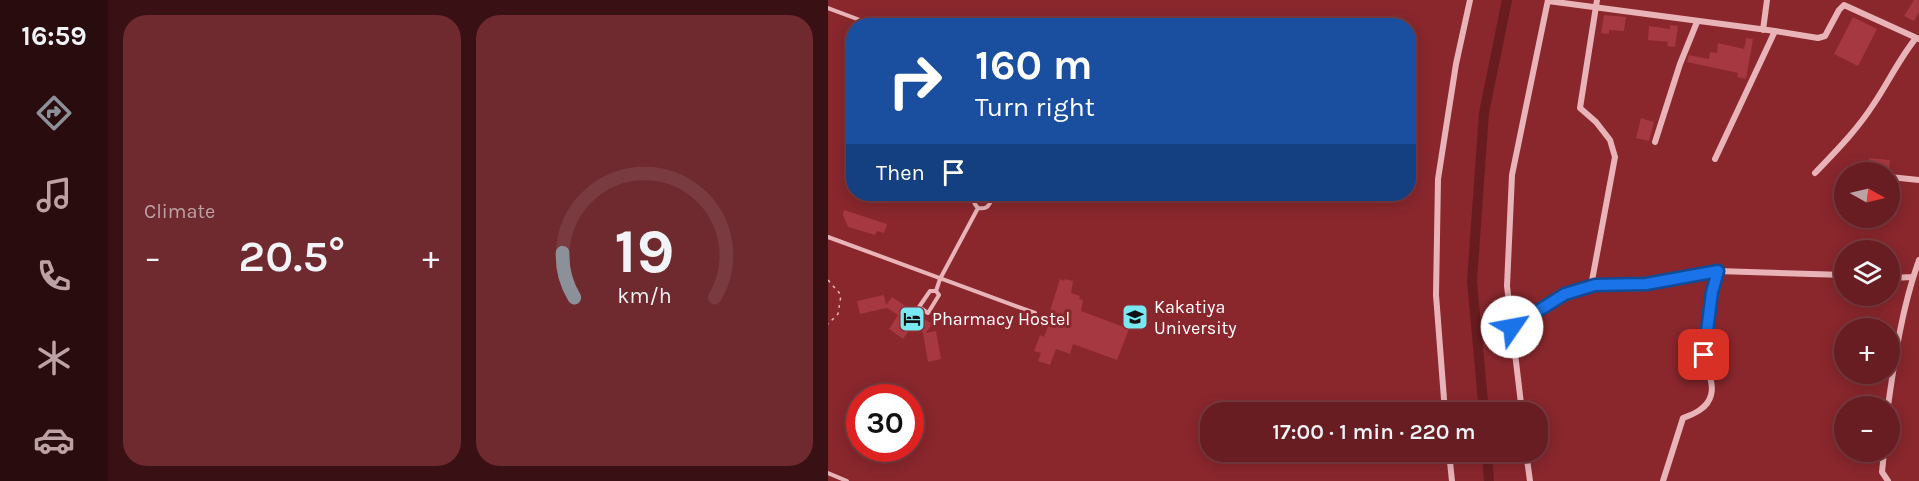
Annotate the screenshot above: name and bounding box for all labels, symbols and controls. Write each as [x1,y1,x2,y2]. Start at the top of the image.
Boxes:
text: 16:59 [21,20,87,52]
text: 160 m [975,40,1093,90]
icon: right [876,42,954,120]
text: Turn right [975,91,1095,123]
icon: directions [33,92,75,134]
icon: arrive [937,156,970,189]
text: Then [876,160,925,186]
north arrow [1834,162,1900,228]
map controls [1834,162,1900,462]
icon: music [33,174,75,216]
text: Climate [144,200,215,223]
text: 19 [614,215,674,288]
text: 20.5° [238,230,345,282]
text: − [144,238,161,276]
text: + [422,238,440,276]
button: layers [1834,240,1900,306]
icon: phone [33,255,75,297]
text: km/h [617,283,671,308]
position arrow [1480,295,1544,359]
place label: Kakatiya University [1154,296,1237,339]
school or university icon: Kakatiya University [1120,302,1150,332]
hotel icon: Pharmacy Hostel [897,304,927,334]
place label: Pharmacy Hostel [932,308,1070,330]
button: + [1834,318,1900,384]
pin [1678,329,1729,380]
icon: climate [33,337,75,379]
icon: arrive [1687,338,1720,371]
speed limit sign: 30 [846,384,924,462]
button: − [1834,396,1900,462]
icon: car [33,419,75,461]
text: 17:00 · 1 min · 220 m [1272,419,1476,445]

